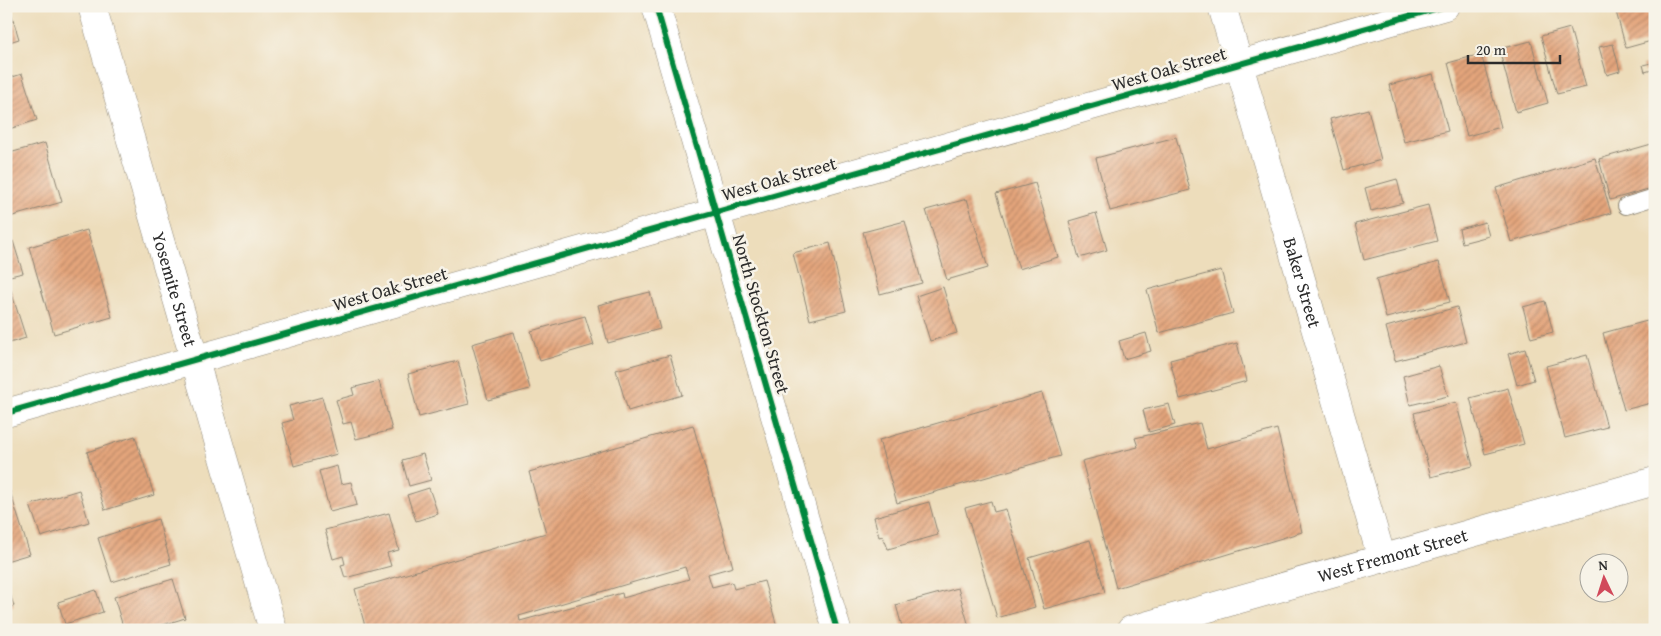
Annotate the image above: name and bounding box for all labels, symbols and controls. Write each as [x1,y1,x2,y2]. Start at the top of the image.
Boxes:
scale bar [1468,32,1561,64]
street label: West Oak Street [1108,39,1230,98]
text: 20 m [1476,39,1507,60]
street label: West Oak Street [718,149,840,208]
street label: Yosemite Street [145,228,204,351]
street label: North Stockton Street [726,231,797,398]
street label: Baker Street [1277,234,1329,332]
street label: West Oak Street [329,259,451,318]
street label: West Fremont Street [1314,521,1471,589]
north arrow [1578,554,1628,604]
text: N [1598,555,1609,575]

